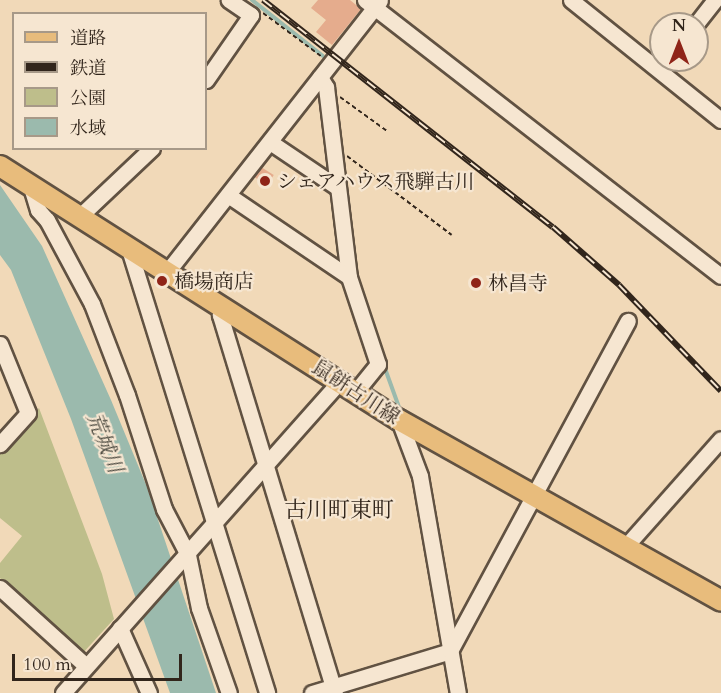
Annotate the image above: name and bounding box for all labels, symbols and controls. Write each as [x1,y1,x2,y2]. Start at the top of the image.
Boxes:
legend [12,12,207,150]
north arrow [649,12,709,72]
text: N [672,15,686,37]
text: 道路 [70,26,106,51]
text: 鉄道 [70,56,106,81]
text: 公園 [70,86,106,111]
text: 水域 [70,116,106,141]
place label: シェアハウス飛騨古川 [277,169,477,193]
marker: シェアハウス飛騨古川 [258,174,272,188]
place label: 橋場商店 [174,269,254,293]
place label: 林昌寺 [488,271,548,295]
marker: 橋場商店 [155,274,169,288]
marker: 林昌寺 [469,276,483,290]
street label: 鼠餅古川線 [308,355,404,429]
water label: 荒城川 [81,409,127,477]
district label: 古川町東町 [284,498,394,524]
scale bar [15,642,184,680]
text: 100 m [23,652,71,677]

